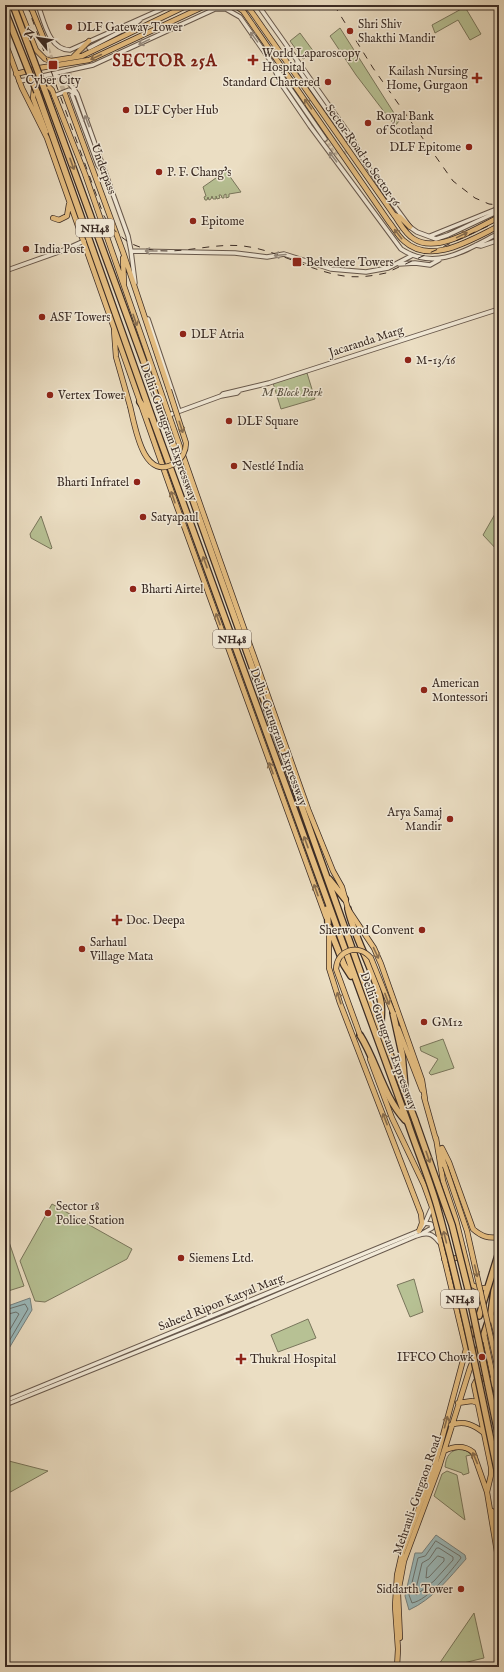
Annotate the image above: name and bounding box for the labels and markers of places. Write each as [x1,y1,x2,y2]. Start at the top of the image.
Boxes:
place label: Shri Shiv Shakthi Mandir [358,17,436,46]
place label: DLF Gateway Tower [77,20,183,35]
marker: DLF Gateway Tower [64,22,74,32]
marker: Shri Shiv Shakthi Mandir [345,26,355,36]
place label: World Laparoscopy Hospital [262,46,360,76]
marker: World Laparoscopy Hospital [247,54,259,66]
marker: Cyber City [47,59,59,71]
place label: Kailash Nursing Home, Gurgaon [386,64,469,93]
marker: Kailash Nursing Home, Gurgaon [471,72,483,84]
place label: Cyber City [25,73,81,88]
place label: Standard Chartered [223,75,321,90]
marker: Standard Chartered [323,77,333,87]
place label: DLF Cyber Hub [134,103,218,118]
marker: DLF Cyber Hub [121,105,131,115]
place label: Royal Bank of Scotland [376,109,435,138]
marker: Royal Bank of Scotland [363,118,373,128]
place label: DLF Epitome [390,140,461,156]
marker: DLF Epitome [464,142,474,152]
place label: P. F. Chang's [167,165,232,180]
marker: P. F. Chang's [154,167,164,177]
place label: Epitome [201,214,245,230]
marker: Epitome [188,216,198,226]
place label: India Post [34,242,84,257]
marker: India Post [21,244,31,254]
place label: Belvedere Towers [306,255,394,270]
marker: Belvedere Towers [291,256,303,268]
place label: ASF Towers [49,310,110,325]
marker: ASF Towers [37,312,47,322]
place label: DLF Atria [191,327,245,342]
marker: DLF Atria [178,329,188,339]
place label: M-13/16 [416,353,456,368]
marker: M-13/16 [403,355,413,365]
place label: Vertex Tower [57,388,126,403]
marker: Vertex Tower [45,390,55,400]
place label: DLF Square [237,414,299,430]
marker: DLF Square [224,416,234,426]
place label: Nestlé India [242,459,304,474]
marker: Nestlé India [229,461,239,471]
place label: Bharti Infratel [57,475,130,490]
marker: Bharti Infratel [132,477,142,487]
place label: Satyapaul [151,510,199,526]
marker: Satyapaul [138,512,148,522]
place label: Bharti Airtel [141,582,204,597]
marker: Bharti Airtel [128,584,138,594]
place label: American Montessori [431,676,488,705]
marker: American Montessori [419,685,429,695]
place label: Arya Samaj Mandir [386,805,443,834]
marker: Arya Samaj Mandir [445,814,455,824]
place label: Doc. Deepa [126,913,186,929]
marker: Doc. Deepa [111,914,123,926]
place label: Sherwood Convent [319,923,414,938]
marker: Sherwood Convent [417,925,427,935]
place label: Sarhaul Village Mata [89,935,154,964]
marker: Sarhaul Village Mata [77,944,87,954]
place label: GM12 [432,1015,463,1030]
marker: GM12 [419,1017,429,1027]
place label: Sector 18 Police Station [56,1199,125,1228]
marker: Sector 18 Police Station [43,1208,53,1218]
place label: Siemens Ltd. [189,1251,254,1266]
marker: Siemens Ltd. [176,1253,186,1263]
place label: IFFCO Chowk [397,1350,475,1365]
place label: Thukral Hospital [250,1352,337,1368]
marker: IFFCO Chowk [477,1352,487,1362]
marker: Thukral Hospital [235,1353,247,1365]
place label: Siddarth Tower [376,1582,454,1597]
marker: Siddarth Tower [456,1584,466,1594]

